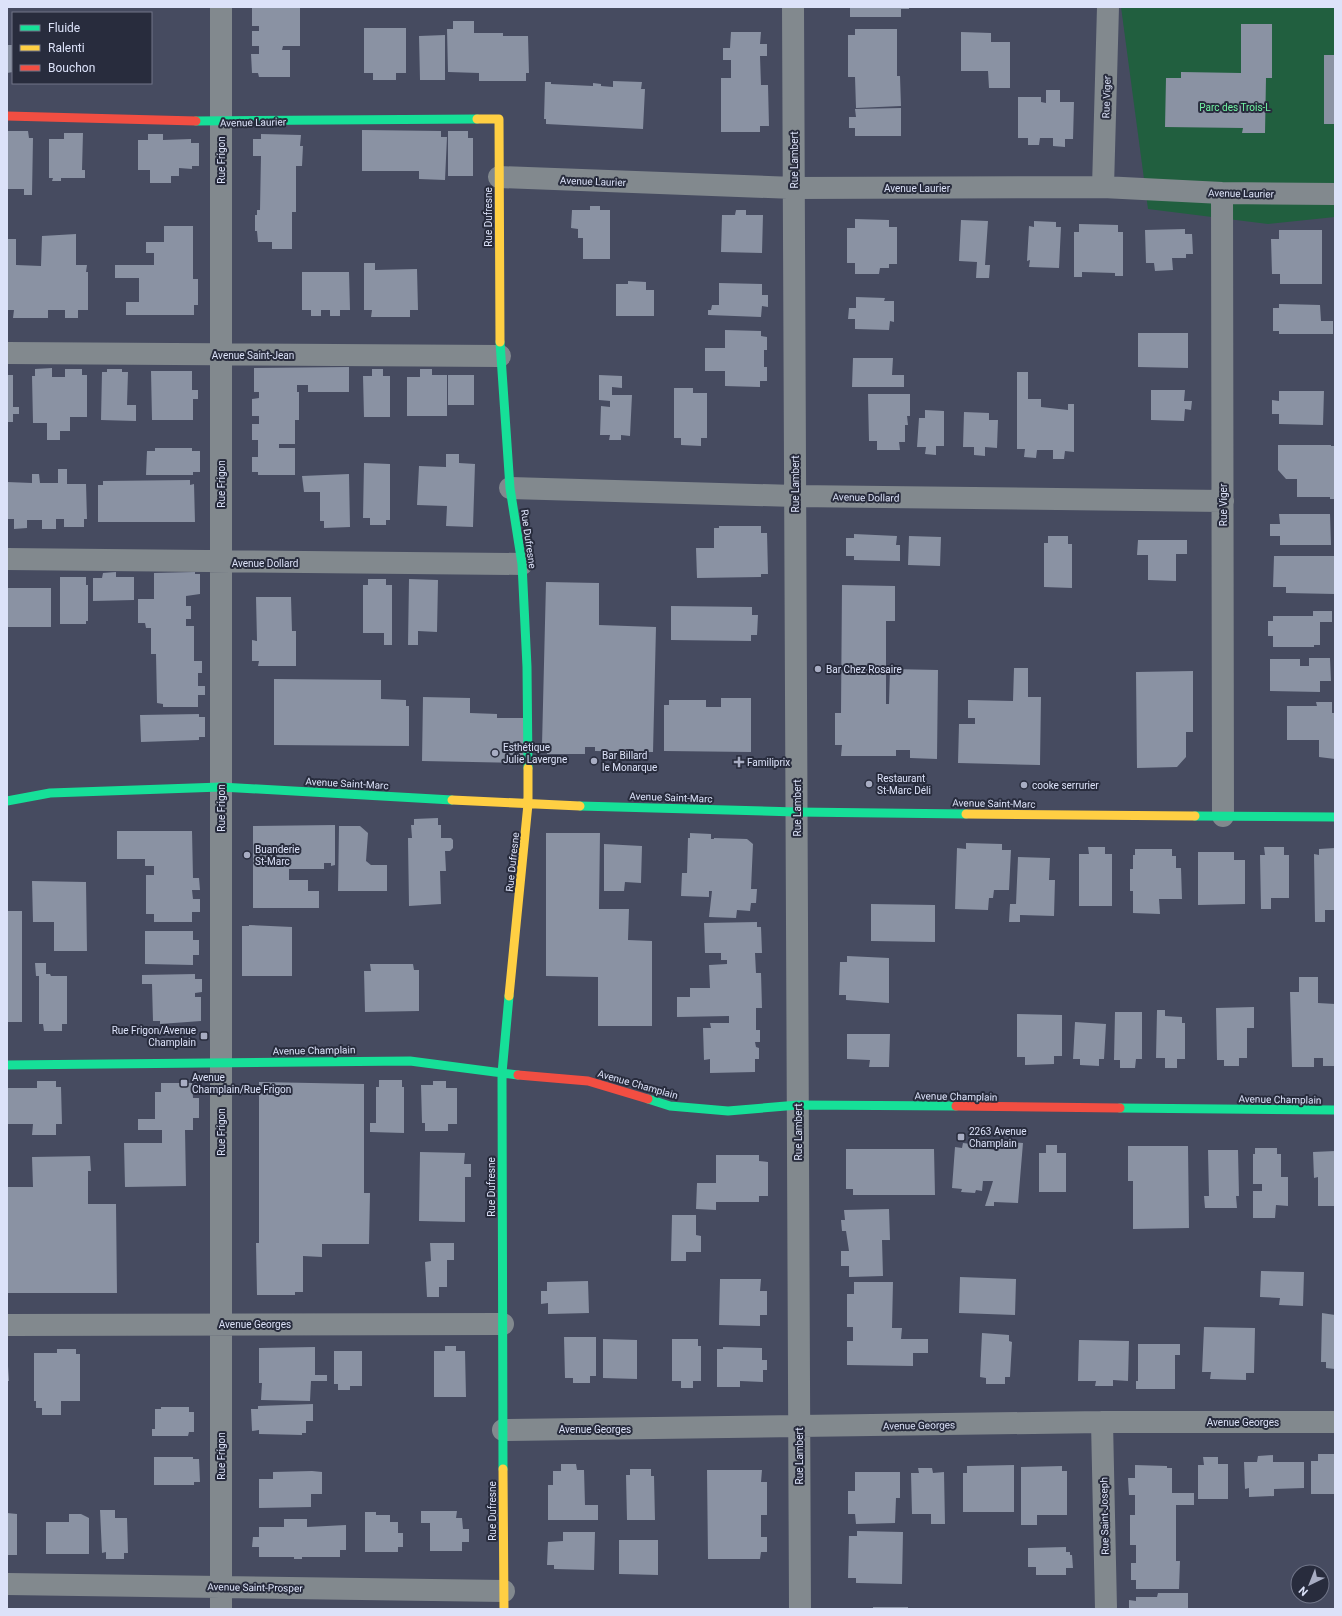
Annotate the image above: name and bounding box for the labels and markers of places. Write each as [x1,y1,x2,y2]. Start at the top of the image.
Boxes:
marker: Bar Chez Rosaire [813,664,823,674]
place label: Bar Chez Rosaire [826,664,902,675]
place label: Esthétique Julie Lavergne [503,742,567,765]
marker: Esthétique Julie Lavergne [490,748,500,758]
place label: Bar Billard le Monarque [602,750,657,773]
marker: Bar Billard le Monarque [589,756,599,766]
marker: Familiprix [734,757,744,767]
place label: Familiprix [747,757,790,768]
place label: Restaurant St-Marc Déli [877,773,931,796]
marker: Restaurant St-Marc Déli [864,779,874,789]
marker: cooke serrurier [1019,780,1029,790]
place label: cooke serrurier [1032,780,1099,791]
place label: Buanderie St-Marc [255,844,300,867]
marker: Buanderie St-Marc [242,850,252,860]
place label: Rue Frigon/Avenue Champlain [112,1025,196,1048]
marker: Rue Frigon/Avenue Champlain [199,1031,209,1041]
place label: Avenue Champlain/Rue Frigon [192,1072,291,1095]
marker: Avenue Champlain/Rue Frigon [179,1078,189,1088]
place label: 2263 Avenue Champlain [969,1126,1027,1149]
marker: 2263 Avenue Champlain [956,1132,966,1142]

